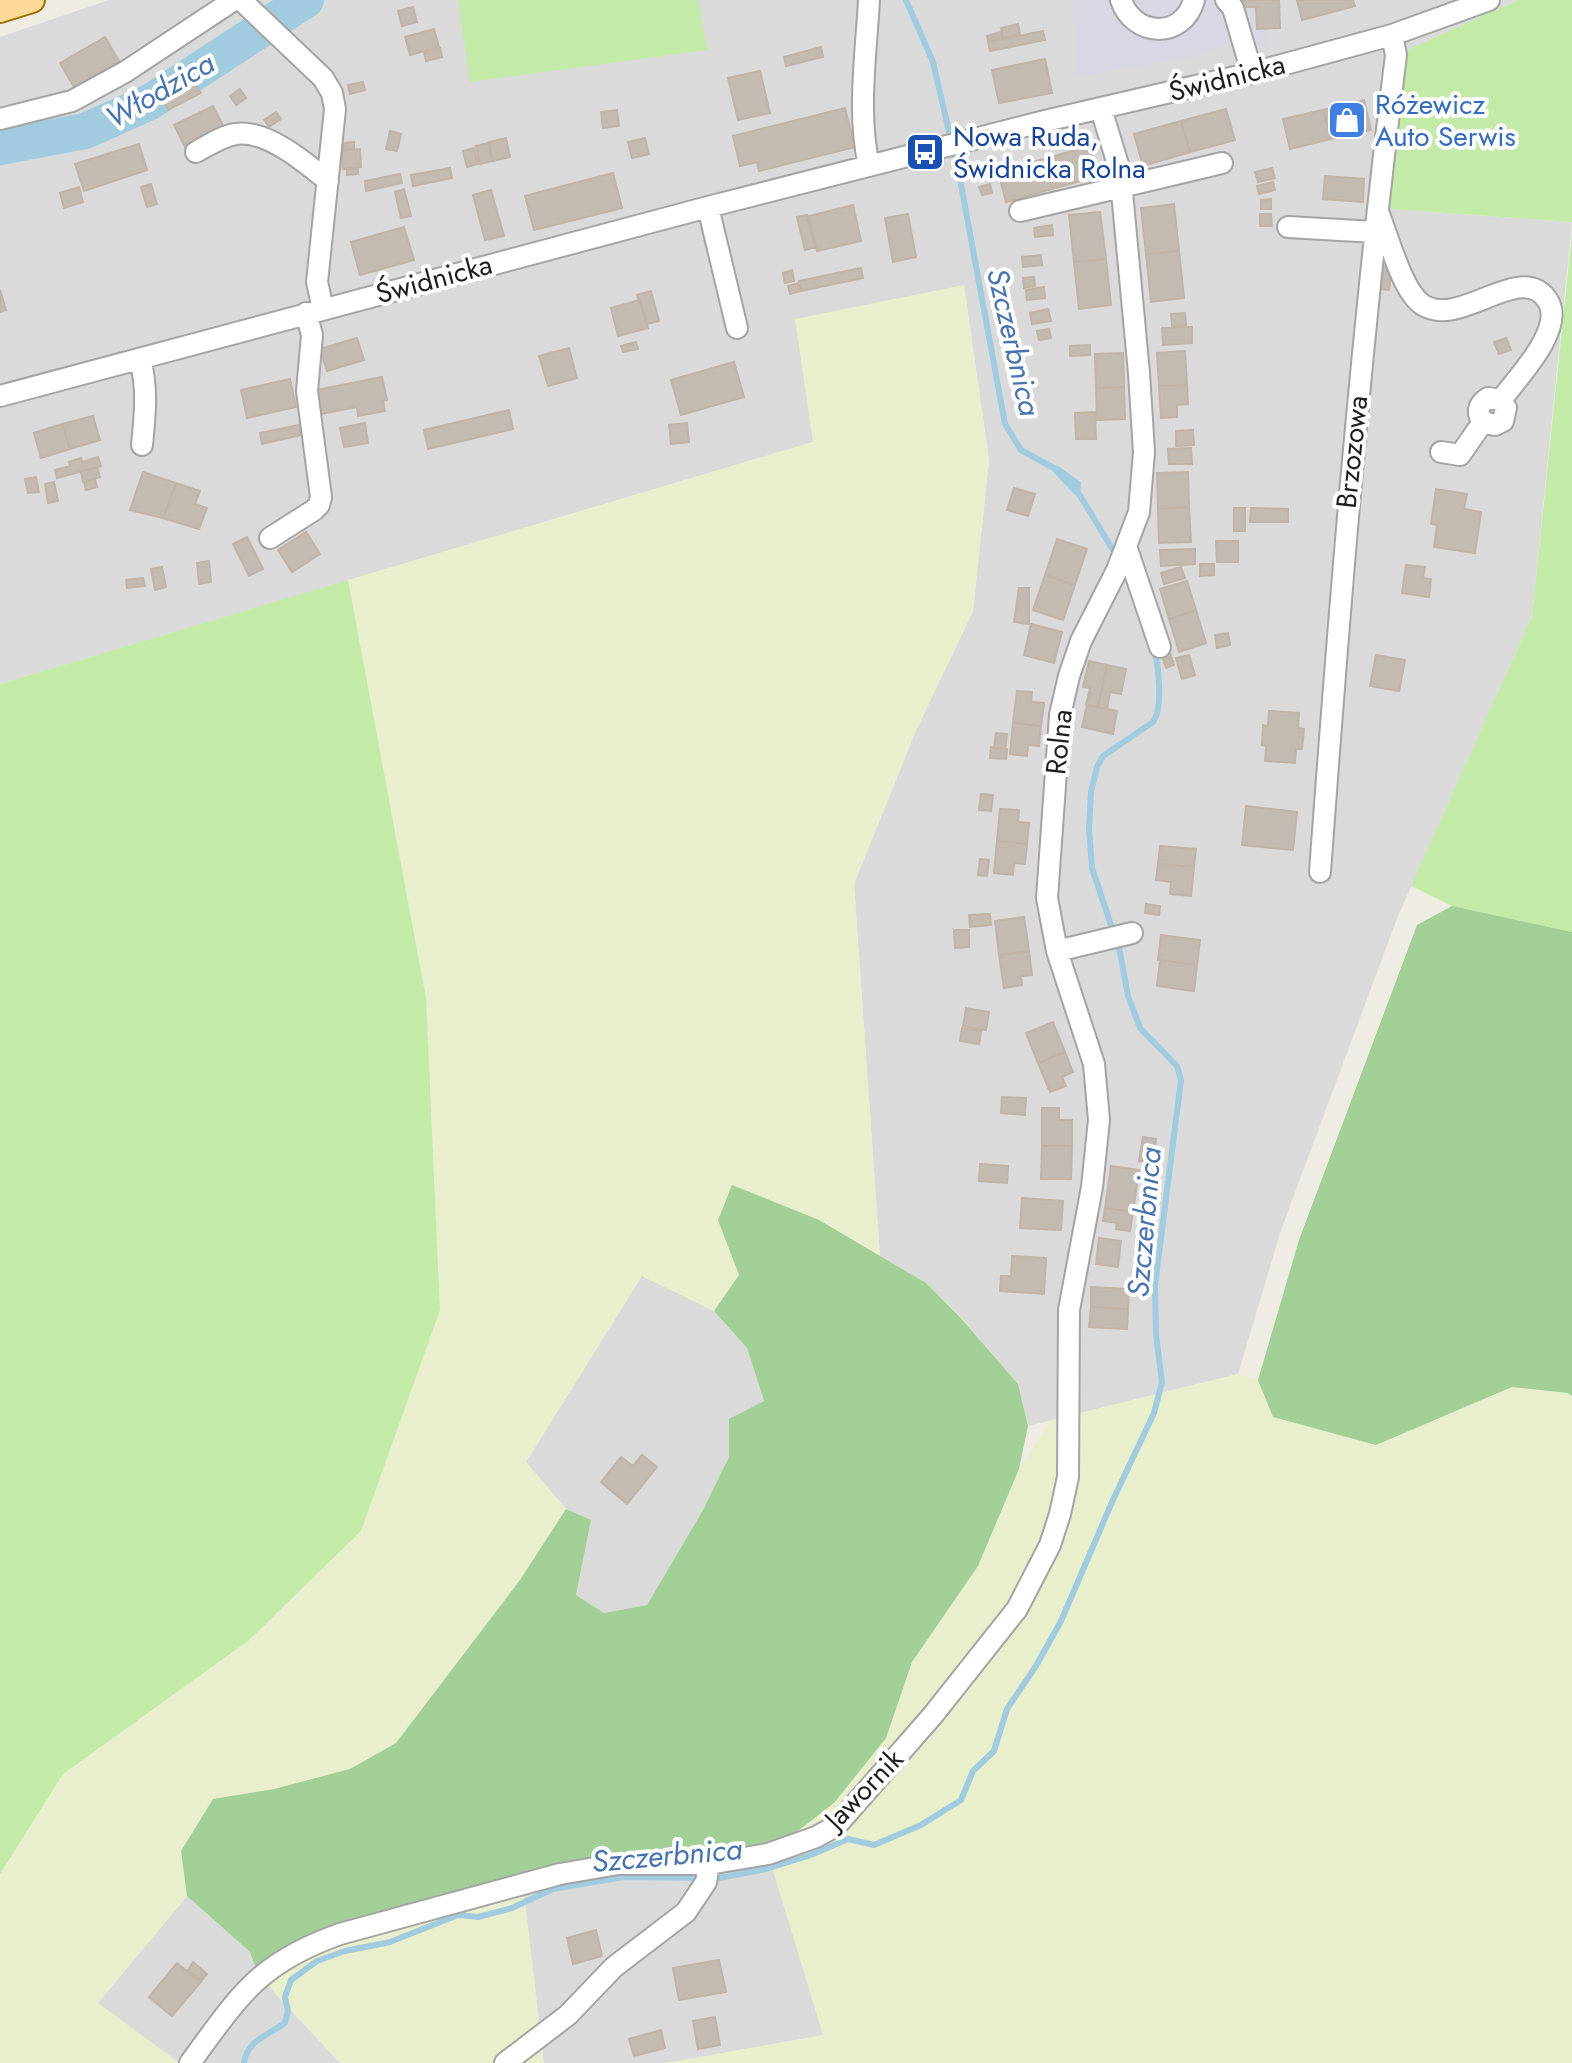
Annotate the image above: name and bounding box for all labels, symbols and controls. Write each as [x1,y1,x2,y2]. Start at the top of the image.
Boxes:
water label: Włodzica [98,41,223,138]
street label: Świdnicka [1164,44,1290,112]
place label: Różewicz Auto Serwis [1375,84,1516,157]
shop icon: Różewicz Auto Serwis [1326,99,1368,141]
place label: Nowa Ruda, Świdnicka Rolna [953,116,1146,189]
bus stop icon: Nowa Ruda, Świdnicka Rolna [904,131,946,173]
street label: Świdnicka [371,244,497,314]
water label: Szczerbnica [976,264,1052,421]
street label: Brzozowa [1326,394,1378,510]
street label: Rolna [1035,707,1083,777]
water label: Szczerbnica [1116,1145,1172,1299]
street label: Jawornik [812,1739,913,1841]
water label: Szczerbnica [590,1827,744,1883]

